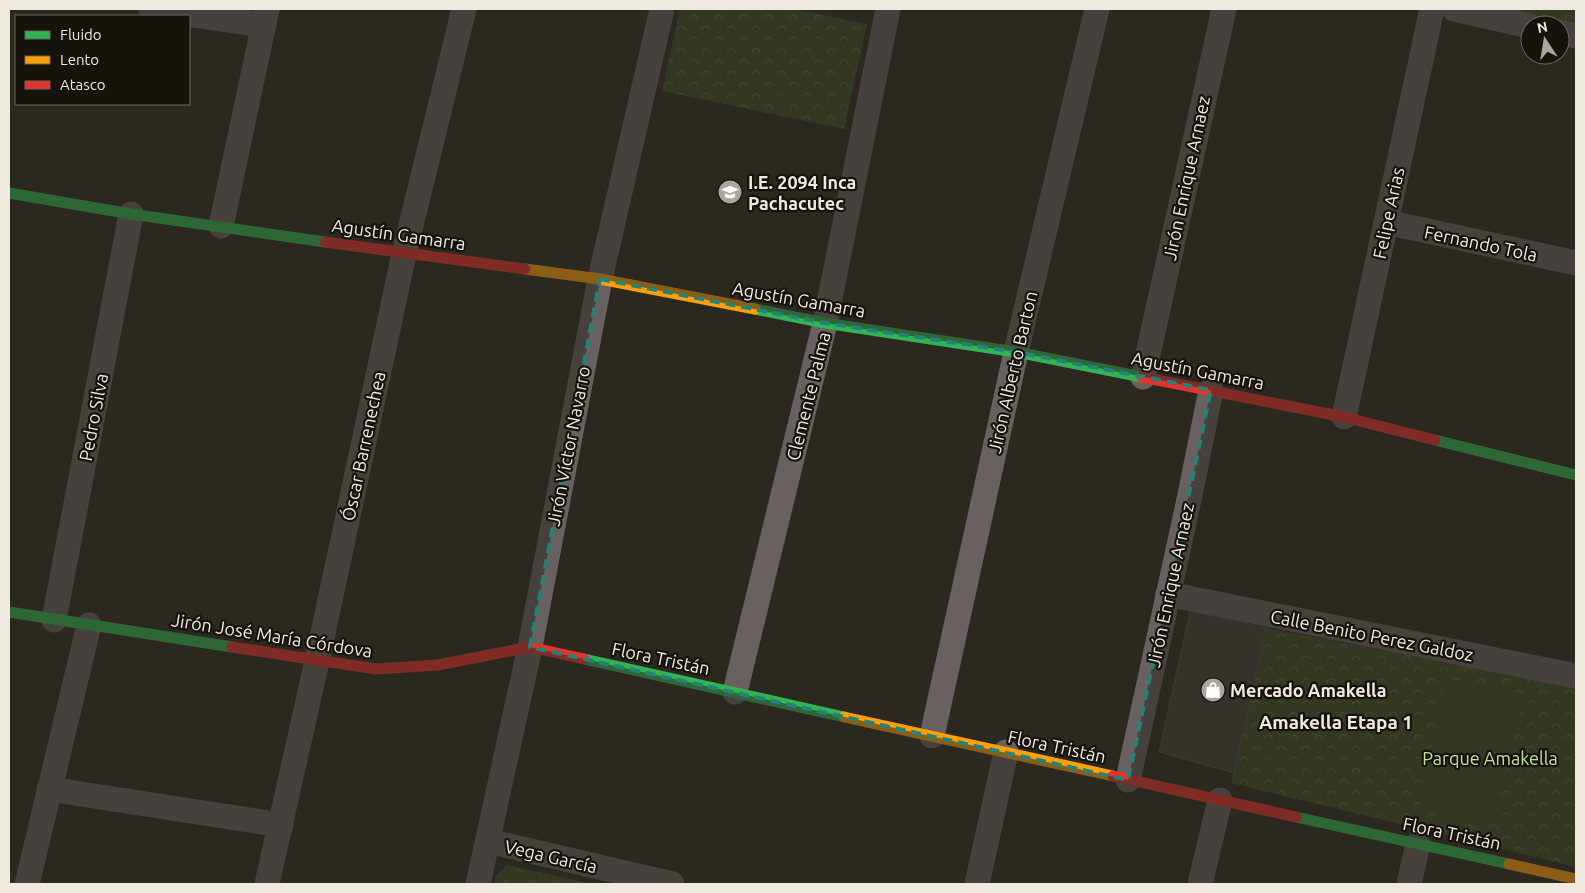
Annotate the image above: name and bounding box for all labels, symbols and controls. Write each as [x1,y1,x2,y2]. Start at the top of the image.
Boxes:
legend [15,15,190,105]
north arrow [1520,15,1570,65]
text: N [1536,18,1549,36]
text: Fluido [60,26,102,43]
text: Lento [60,51,99,68]
text: Atasco [60,76,106,93]
street label: Jirón Enrique Arnaez [1159,94,1213,262]
street label: Felipe Arias [1369,165,1407,261]
place label: I.E. 2094 Inca Pachacutec [748,172,856,213]
school or university icon: I.E. 2094 Inca Pachacutec [717,179,743,205]
street label: Agustín Gamarra [331,215,467,253]
street label: Fernando Tola [1423,221,1539,265]
street label: Agustín Gamarra [731,277,867,321]
street label: Jirón Alberto Barton [984,289,1040,455]
street label: Clemente Palma [782,330,834,462]
street label: Agustín Gamarra [1130,347,1266,393]
street label: Jirón Víctor Navarro [543,364,593,528]
street label: Óscar Barrenechea [336,369,389,523]
street label: Pedro Silva [75,371,111,463]
street label: Jirón Enrique Arnaez [1143,501,1197,669]
street label: Calle Benito Perez Galdoz [1269,606,1475,664]
street label: Jirón José María Córdova [170,609,374,661]
street label: Flora Tristán [610,638,712,678]
shop icon: Mercado Amakella [1200,677,1226,703]
place label: Mercado Amakella [1230,680,1387,700]
district label: Amakella Etapa 1 [1259,711,1413,733]
street label: Flora Tristán [1006,726,1108,766]
park label: Parque Amakella [1422,748,1558,768]
street label: Flora Tristán [1401,813,1503,853]
street label: Vega García [503,836,599,876]

